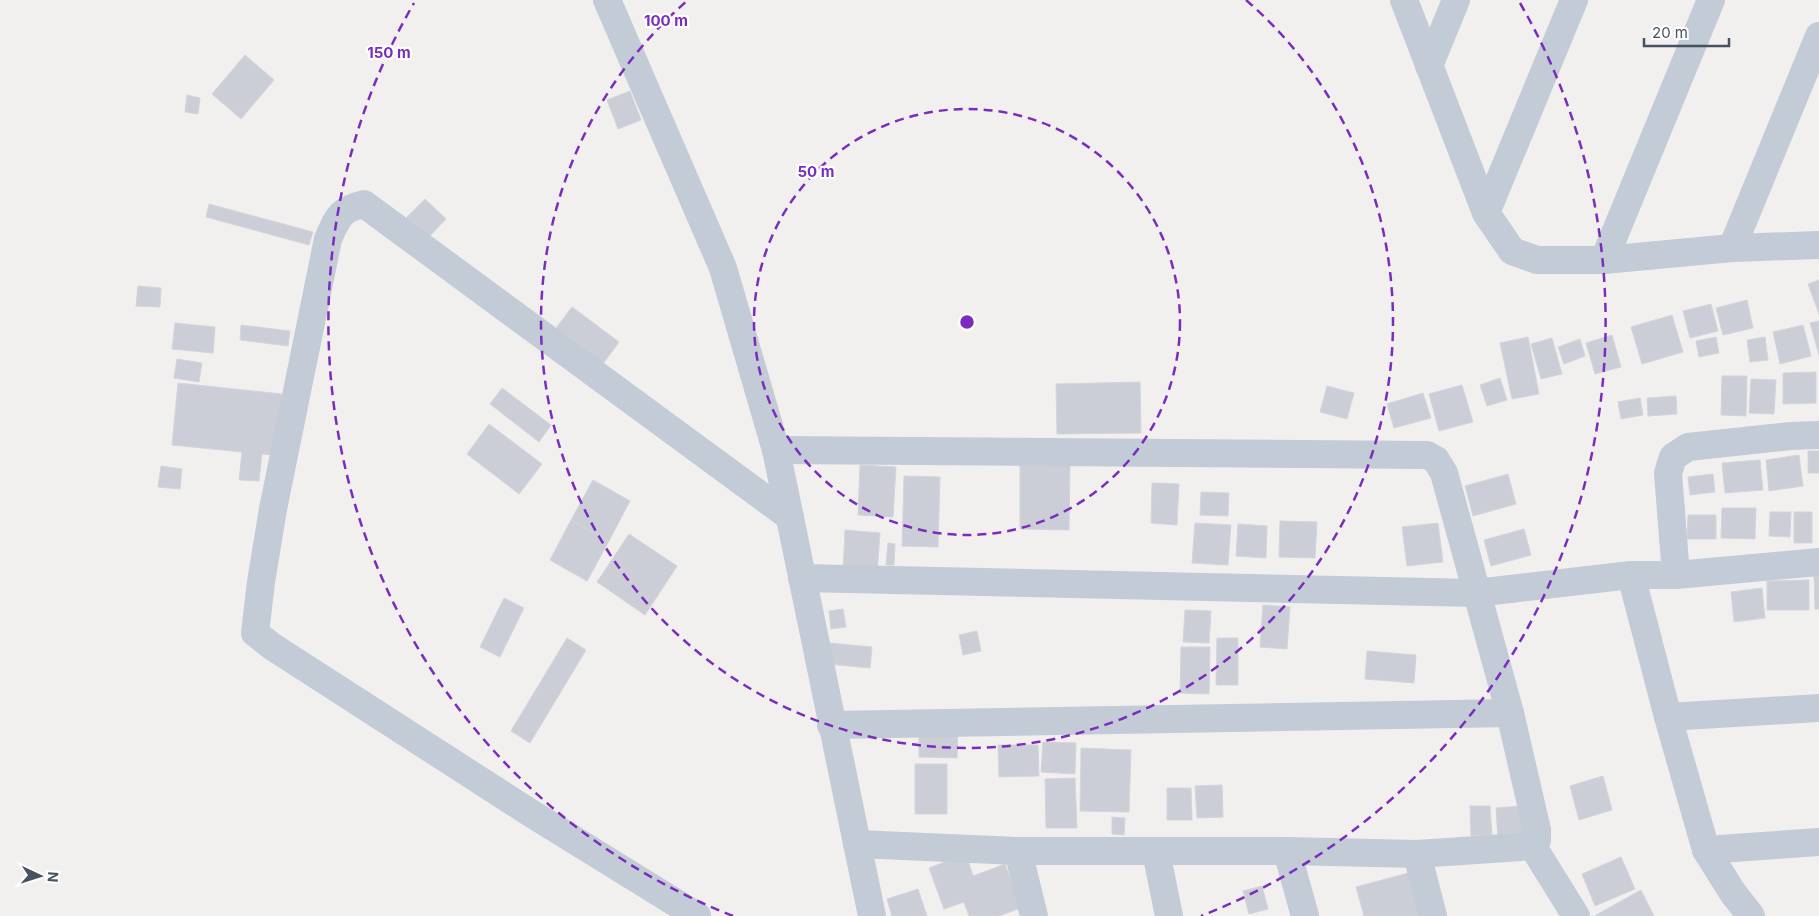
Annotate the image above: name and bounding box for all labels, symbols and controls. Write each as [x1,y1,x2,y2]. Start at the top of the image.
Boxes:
text: 100 m [644,11,688,30]
scale bar [1644,15,1729,47]
text: 20 m [1652,23,1688,42]
text: 150 m [367,43,411,62]
text: 50 m [798,162,834,181]
centre of rings [958,313,976,331]
north arrow [15,851,65,901]
text: N [45,871,62,883]

